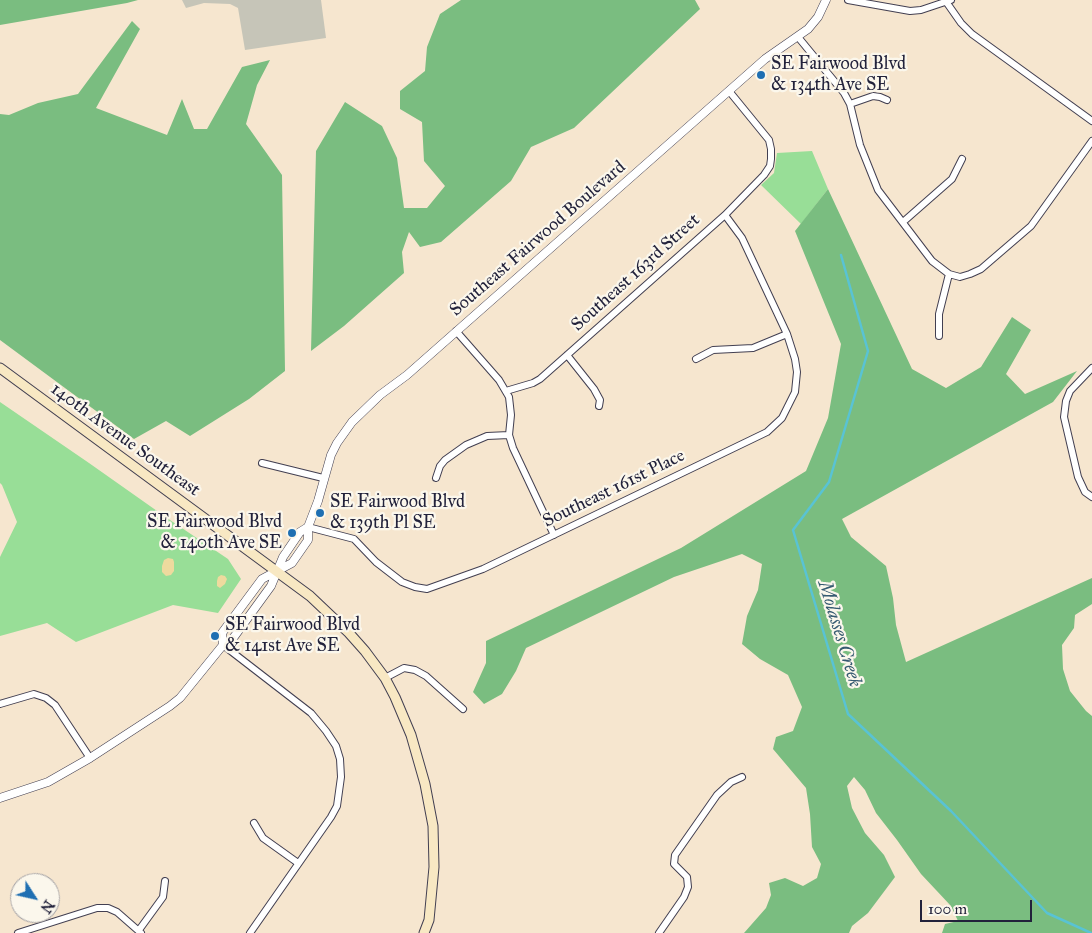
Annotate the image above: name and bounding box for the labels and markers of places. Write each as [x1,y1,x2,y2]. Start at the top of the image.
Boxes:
place label: SE Fairwood Blvd & 134th Ave SE [771,54,906,96]
marker: SE Fairwood Blvd & 134th Ave SE [755,69,767,81]
place label: SE Fairwood Blvd & 139th Pl SE [330,492,465,534]
marker: SE Fairwood Blvd & 139th Pl SE [314,507,326,519]
place label: SE Fairwood Blvd & 140th Ave SE [147,512,282,554]
marker: SE Fairwood Blvd & 140th Ave SE [286,527,298,539]
place label: SE Fairwood Blvd & 141st Ave SE [225,615,360,658]
marker: SE Fairwood Blvd & 141st Ave SE [209,630,221,642]

